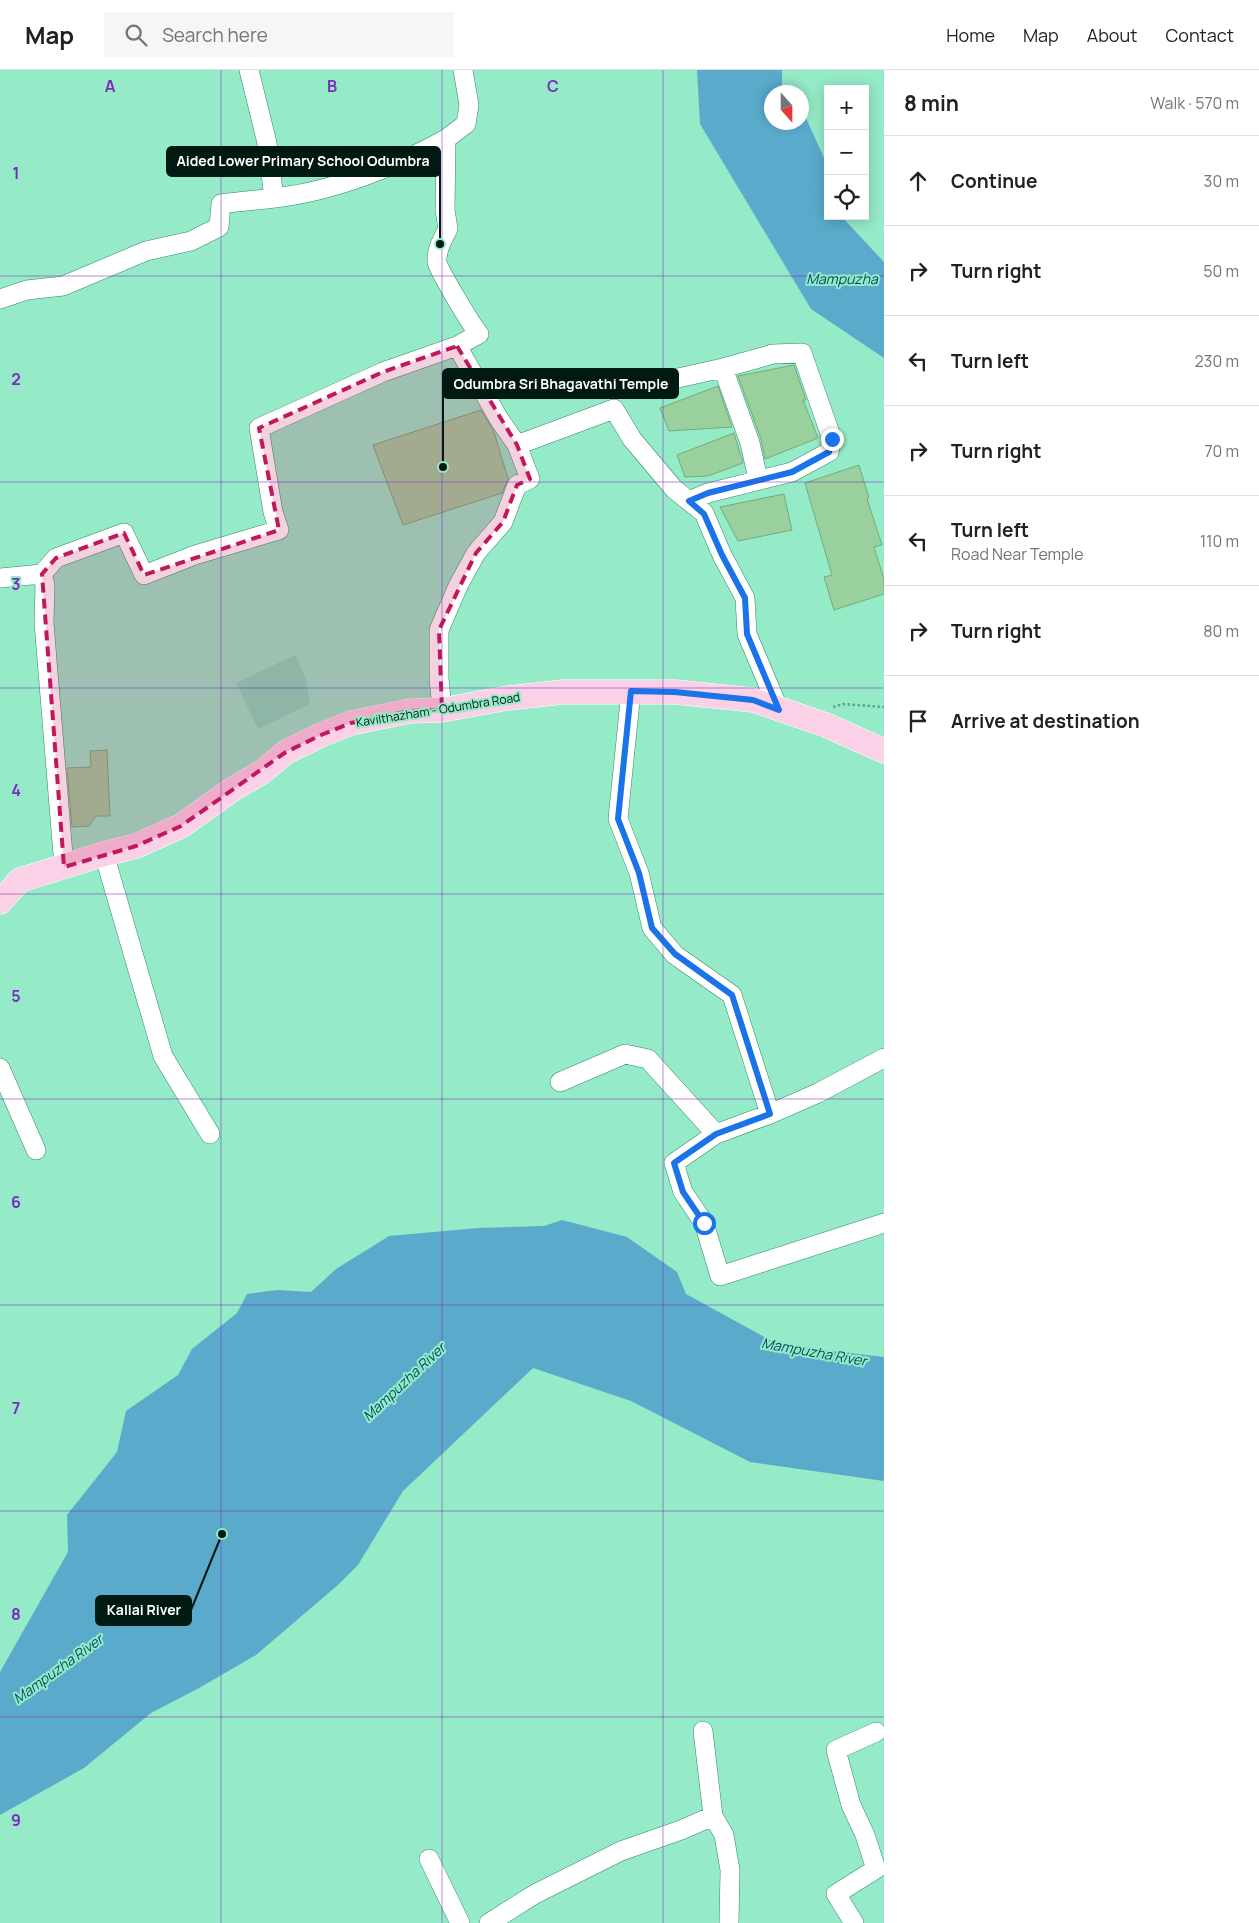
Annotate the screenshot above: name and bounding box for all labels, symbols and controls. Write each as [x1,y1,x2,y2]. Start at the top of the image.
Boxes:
search box [104,12,454,57]
text: Map [25,18,74,51]
icon: search [122,21,150,49]
text: Search here [162,22,268,48]
text: Home [946,23,995,47]
text: Map [1023,23,1059,47]
text: About [1087,23,1137,47]
text: Contact [1165,23,1234,47]
text: A [105,75,116,97]
text: B [327,75,337,97]
text: C [547,75,559,97]
north arrow [764,85,809,130]
map controls [824,85,869,220]
button: + [824,85,869,130]
text: 8 min [904,89,959,117]
text: Walk · 570 m [1150,92,1239,114]
button: − [824,130,869,175]
callout: Aided Lower Primary School Odumbra [167,147,440,176]
text: Aided Lower Primary School Odumbra [176,151,430,170]
text: 1 [12,162,20,184]
icon: ahead [904,167,932,195]
text: Continue [951,168,1037,194]
text: 30 m [1204,170,1239,192]
button: locate [824,175,869,220]
icon: right [904,257,932,285]
text: Turn right [951,258,1041,284]
text: 50 m [1203,260,1239,282]
water label: Mampuzha [806,269,879,288]
icon: left [904,347,932,375]
text: Turn left [951,348,1029,374]
text: 230 m [1195,350,1239,372]
text: 2 [11,368,21,390]
callout: Odumbra Sri Bhagavathi Temple [443,369,678,398]
text: Odumbra Sri Bhagavathi Temple [453,374,669,393]
route end [821,428,844,451]
icon: right [904,437,932,465]
text: Turn right [951,438,1041,464]
text: 70 m [1204,440,1239,462]
text: Turn left [951,517,1029,543]
icon: left [904,527,932,555]
text: 110 m [1200,530,1239,552]
text: Road Near Temple [951,543,1084,565]
text: 3 [11,573,21,595]
icon: right [904,617,932,645]
text: Turn right [951,618,1041,644]
text: 80 m [1203,620,1239,642]
street label: Kavilthazham - Odumbra Road [355,688,521,731]
icon: arrive [904,707,932,735]
text: Arrive at destination [951,708,1140,734]
text: 4 [11,779,21,801]
text: 5 [11,985,21,1007]
text: 6 [11,1191,21,1213]
route start [693,1212,716,1235]
water label: Mampuzha River [760,1333,870,1370]
water label: Mampuzha River [358,1337,451,1425]
text: 7 [12,1397,20,1419]
callout: Kallai River [96,1596,191,1625]
text: Kallai River [107,1600,182,1619]
text: 8 [11,1603,21,1625]
water label: Mampuzha River [9,1628,108,1708]
text: 9 [11,1809,21,1831]

